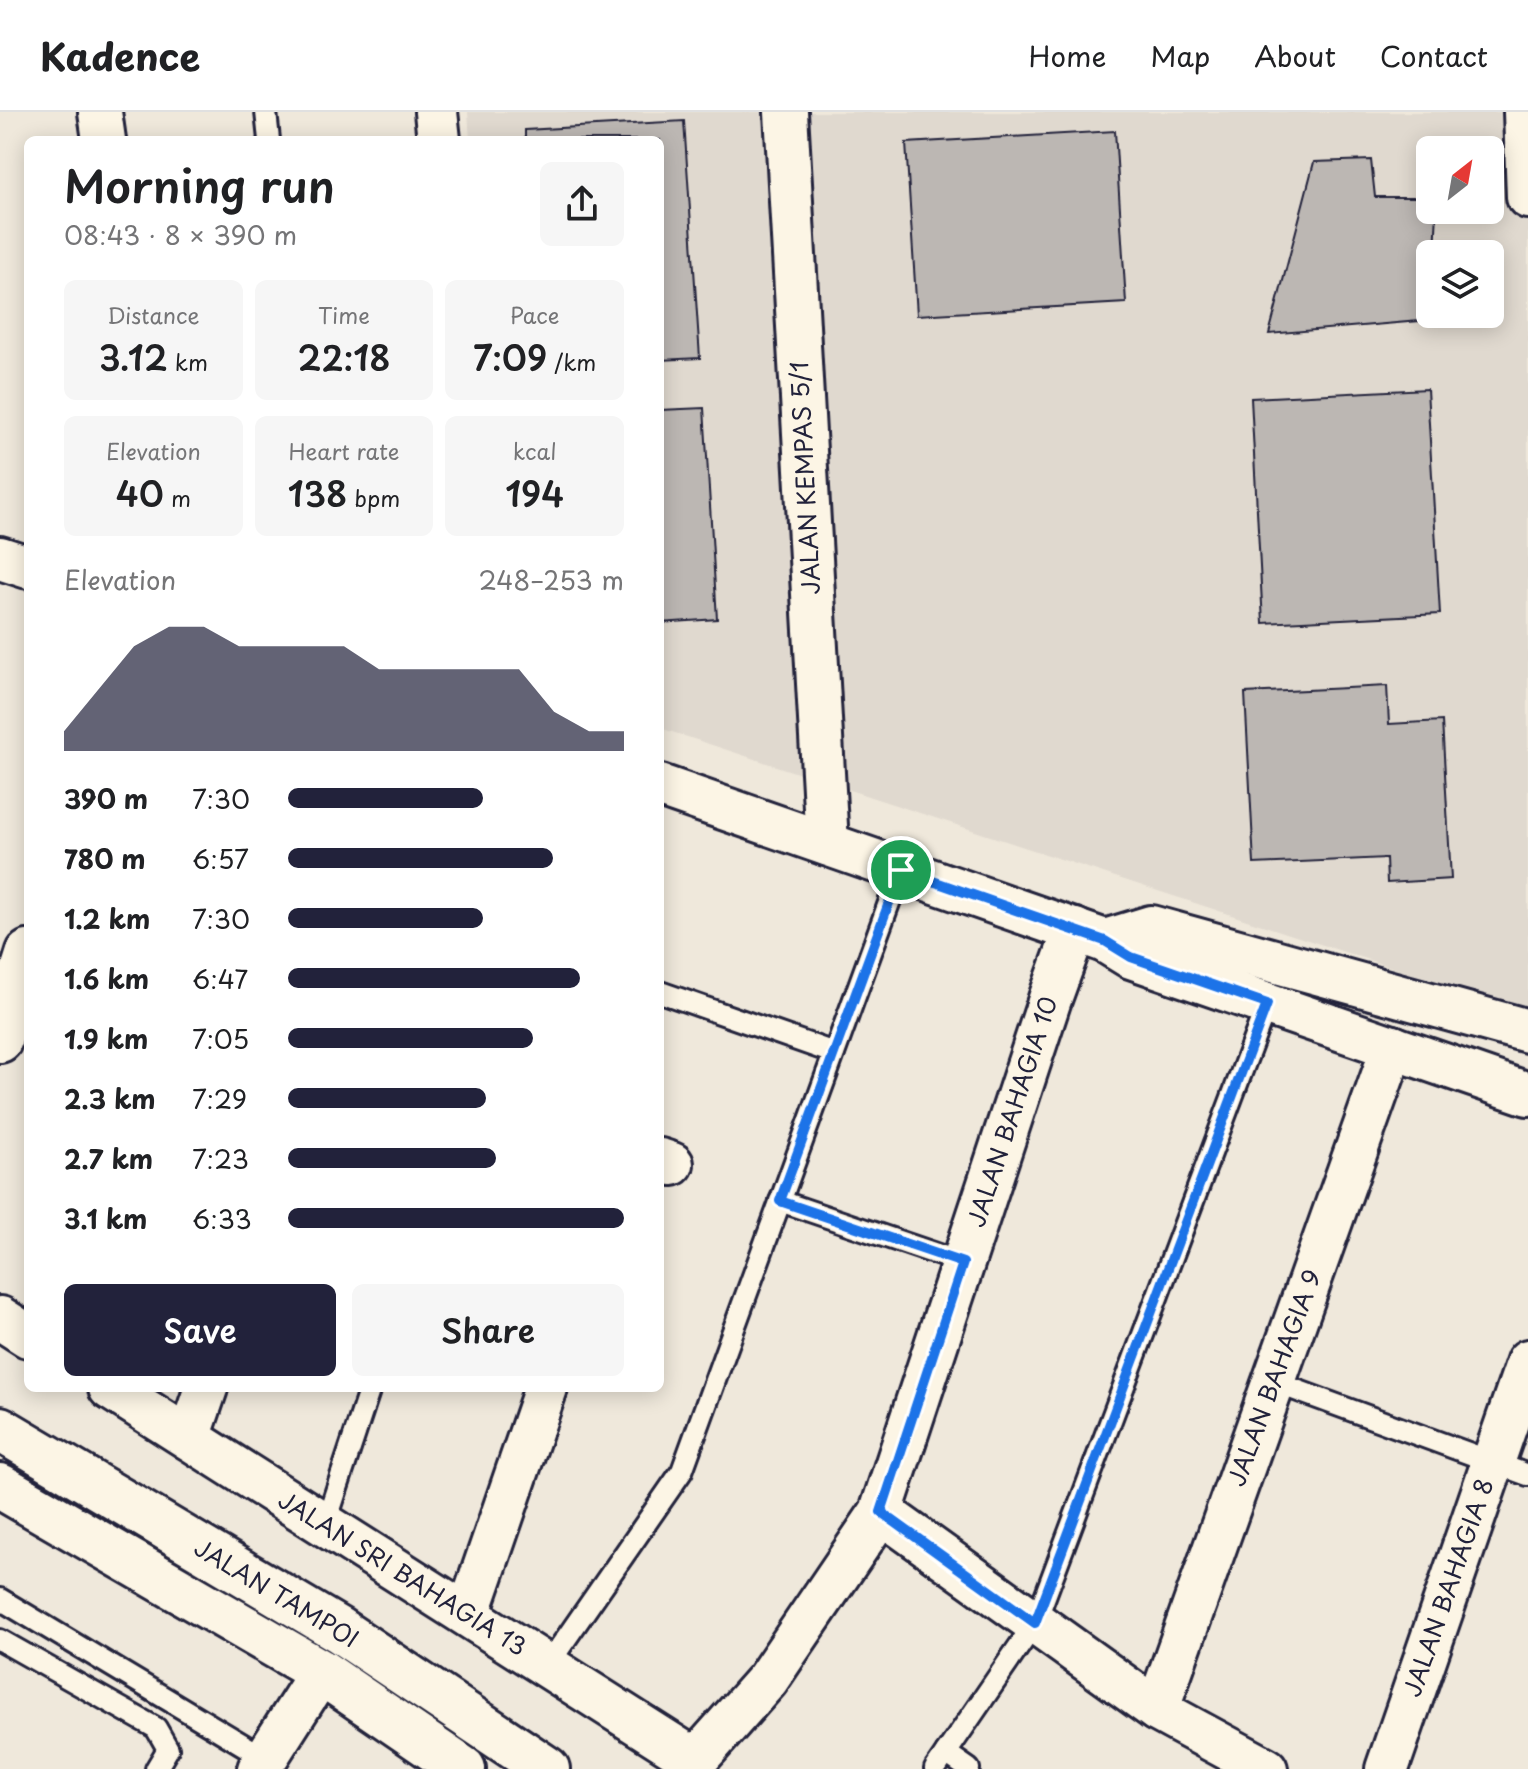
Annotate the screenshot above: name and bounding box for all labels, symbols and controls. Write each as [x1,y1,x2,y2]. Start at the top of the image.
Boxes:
text: Kadence [40,27,200,84]
text: Home [1028,34,1106,77]
text: Map [1150,34,1210,77]
text: About [1254,34,1336,77]
text: Contact [1380,34,1488,77]
north arrow [1416,136,1504,224]
map controls [1416,136,1504,328]
text: Morning run [64,152,335,218]
button: share [540,162,624,246]
text: 08:43 · 8 × 390 m [64,215,297,254]
button: layers [1416,240,1504,328]
text: Distance [107,298,199,331]
text: Time [318,298,370,331]
text: Pace [510,298,559,331]
text: 3.12 [99,331,168,383]
text: 22:18 [297,331,391,383]
text: 7:09 [473,331,547,383]
text: km [168,345,208,378]
text: /km [547,345,596,378]
street label: JALAN KEMPAS 5/1 [780,360,828,596]
text: Elevation [106,434,201,467]
text: Heart rate [288,434,400,467]
text: kcal [513,434,557,467]
text: 40 [116,467,164,519]
text: 138 [288,467,347,519]
text: 194 [505,467,564,519]
text: m [164,481,191,514]
text: bpm [347,481,400,514]
text: Elevation [64,560,176,599]
text: 248–253 m [478,560,624,599]
text: 390 m [64,779,148,818]
text: 7:30 [192,779,250,818]
pin [867,836,935,904]
text: 780 m [64,839,146,878]
text: 6:57 [192,839,249,878]
icon: arrive [879,848,923,892]
text: 1.2 km [64,899,150,938]
text: 7:30 [192,899,250,938]
text: 1.6 km [64,959,149,998]
text: 6:47 [192,959,248,998]
street label: JALAN BAHAGIA 10 [957,991,1065,1231]
text: 1.9 km [64,1019,148,1058]
text: 7:05 [192,1019,249,1058]
text: 2.3 km [64,1079,156,1118]
text: 7:29 [192,1079,247,1118]
text: 2.7 km [64,1139,153,1178]
text: 7:23 [192,1139,249,1178]
text: 3.1 km [64,1199,147,1238]
text: 6:33 [192,1199,252,1238]
street label: JALAN BAHAGIA 9 [1217,1264,1329,1491]
button: Save [64,1284,336,1376]
button: Share [352,1284,624,1376]
street label: JALAN BAHAGIA 8 [1393,1473,1501,1701]
street label: JALAN SRI BAHAGIA 13 [272,1481,534,1664]
street label: JALAN TAMPOI [188,1529,366,1656]

